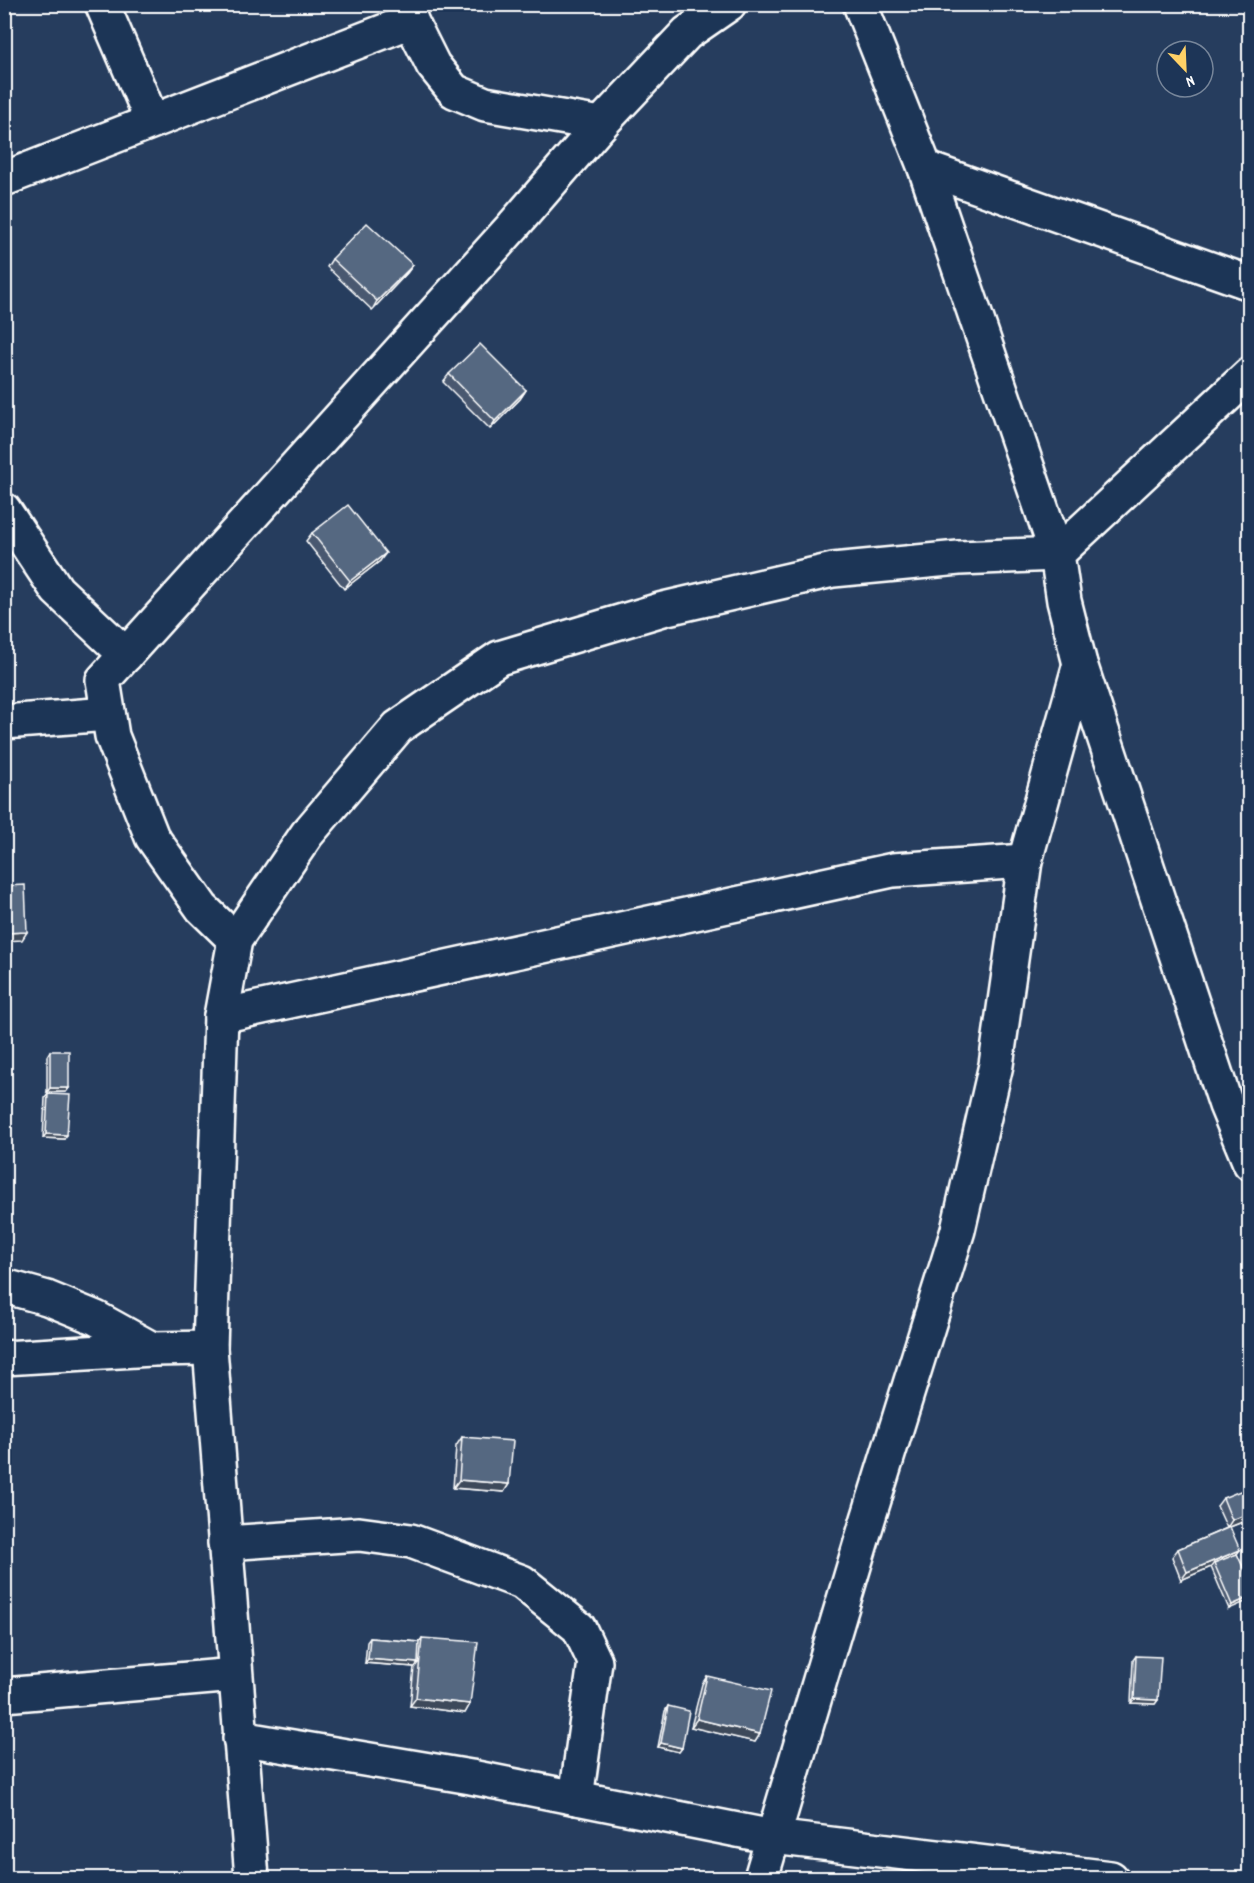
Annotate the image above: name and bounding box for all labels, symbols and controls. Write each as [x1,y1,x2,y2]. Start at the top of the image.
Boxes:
north arrow [1155,39,1215,99]
text: N [1182,68,1198,93]

